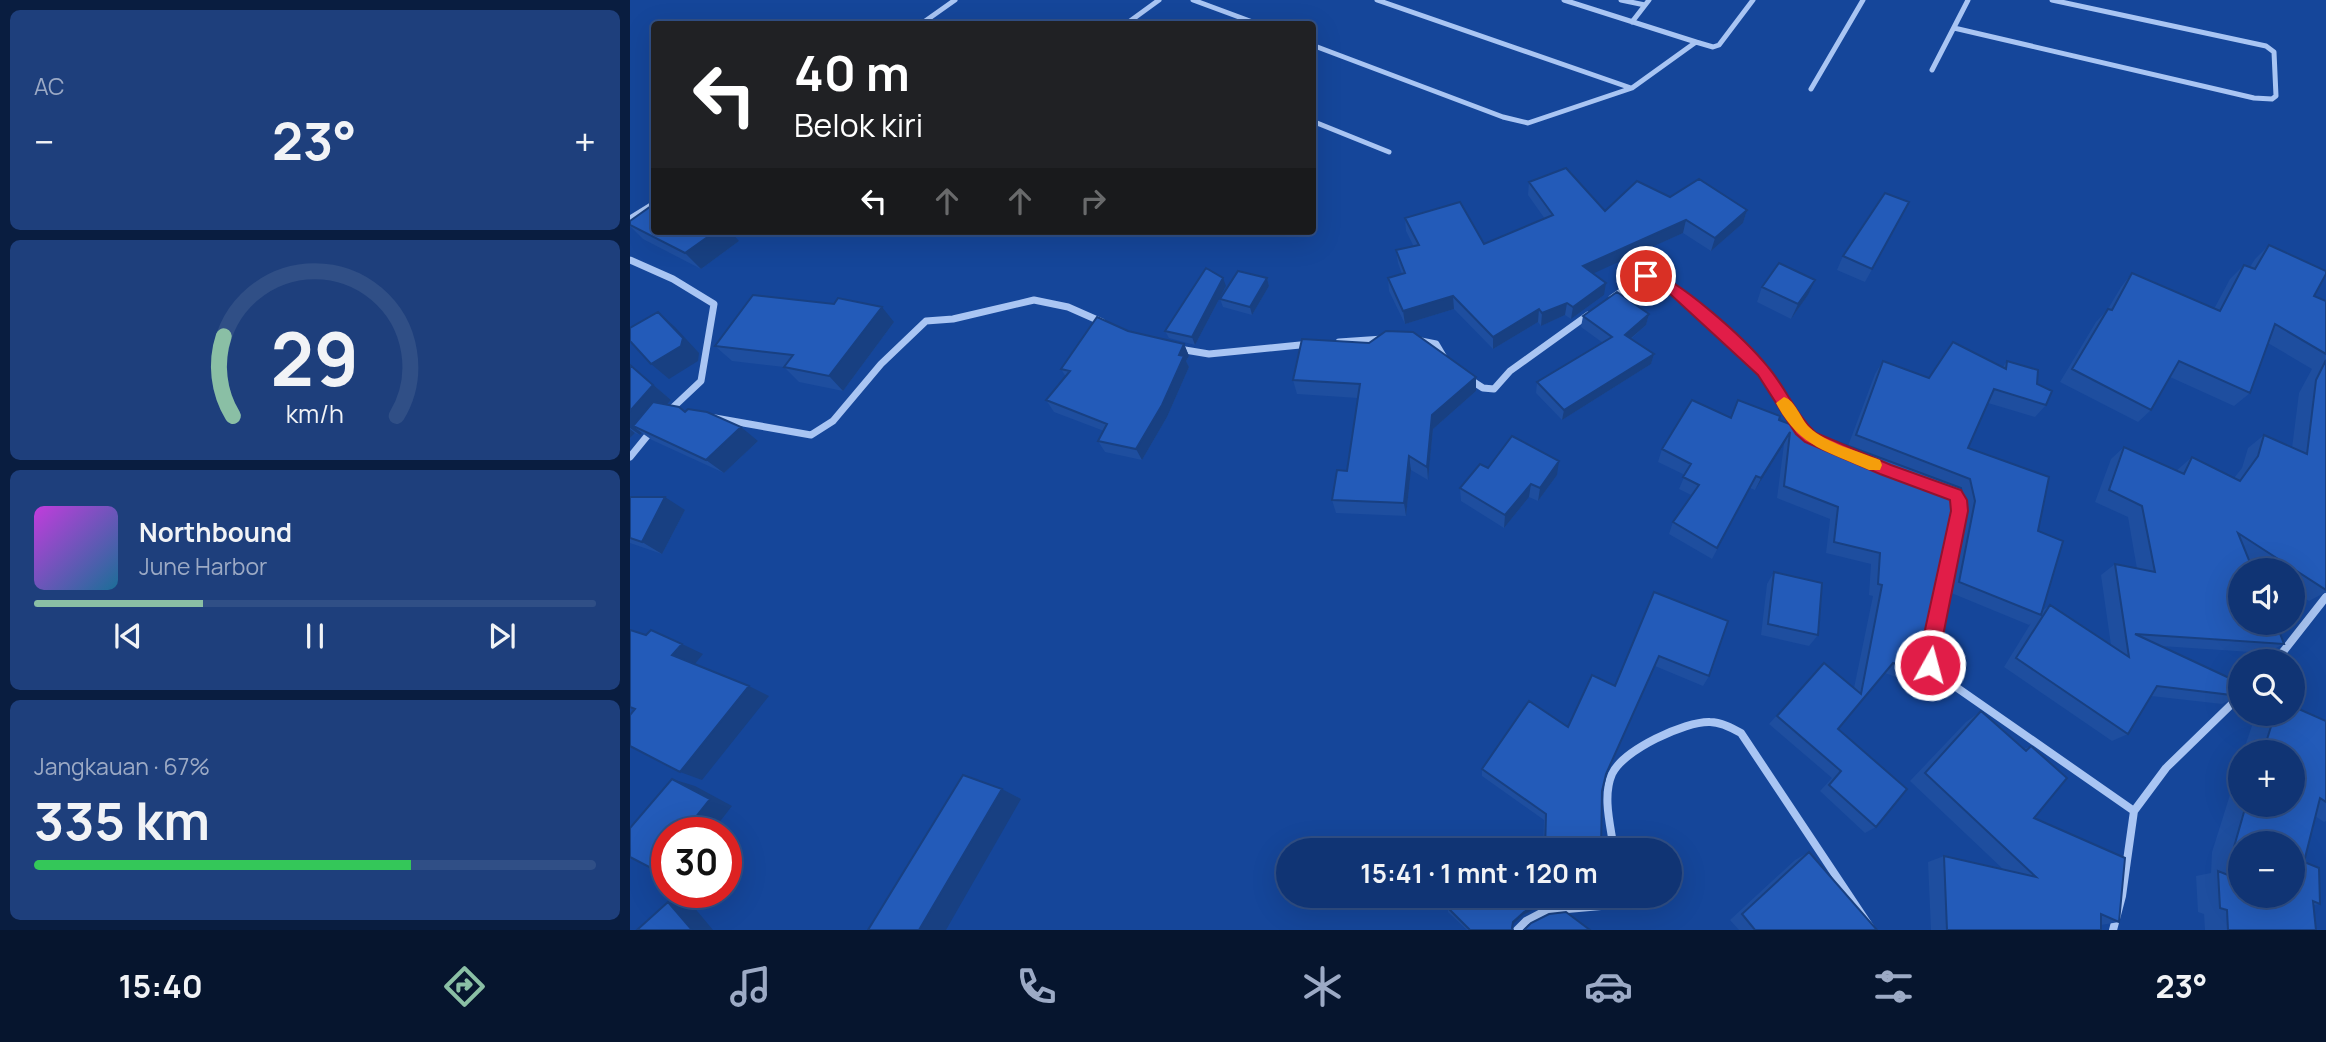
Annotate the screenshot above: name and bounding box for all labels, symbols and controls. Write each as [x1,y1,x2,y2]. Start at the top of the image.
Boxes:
text: 40 m [794,39,910,106]
icon: left [679,49,770,140]
text: AC [34,70,65,102]
text: Belok kiri [794,103,923,147]
text: 23° [272,105,357,176]
text: − [34,115,55,167]
text: + [574,115,596,167]
icon: left [855,182,893,220]
icon: ahead [928,182,966,220]
icon: ahead [1001,182,1039,220]
icon: right [1074,182,1112,220]
pin [1616,246,1676,306]
icon: arrive [1627,257,1665,295]
text: 29 [271,308,359,408]
text: km/h [286,396,344,431]
text: Northbound [139,514,292,550]
text: June Harbor [139,550,267,582]
map controls [2228,558,2305,908]
button: sound [2228,558,2305,635]
icon: previous [109,617,147,655]
icon: pause [296,617,334,655]
icon: next [483,617,521,655]
position arrow [1893,628,1967,702]
button: search [2228,649,2305,726]
button: + [2228,740,2305,817]
text: Jangkauan · 67% [34,750,210,782]
text: 335 km [34,785,210,856]
speed limit sign: 30 [651,817,742,908]
button: − [2228,831,2305,908]
text: 15:41 · 1 mnt · 120 m [1360,855,1598,891]
icon: directions [440,962,489,1011]
icon: music [726,962,775,1011]
icon: phone [1012,962,1061,1011]
icon: climate [1298,962,1347,1011]
icon: car [1584,962,1633,1011]
icon: filters [1869,962,1918,1011]
text: 15:40 [118,964,203,1008]
text: 23° [2155,964,2207,1008]

